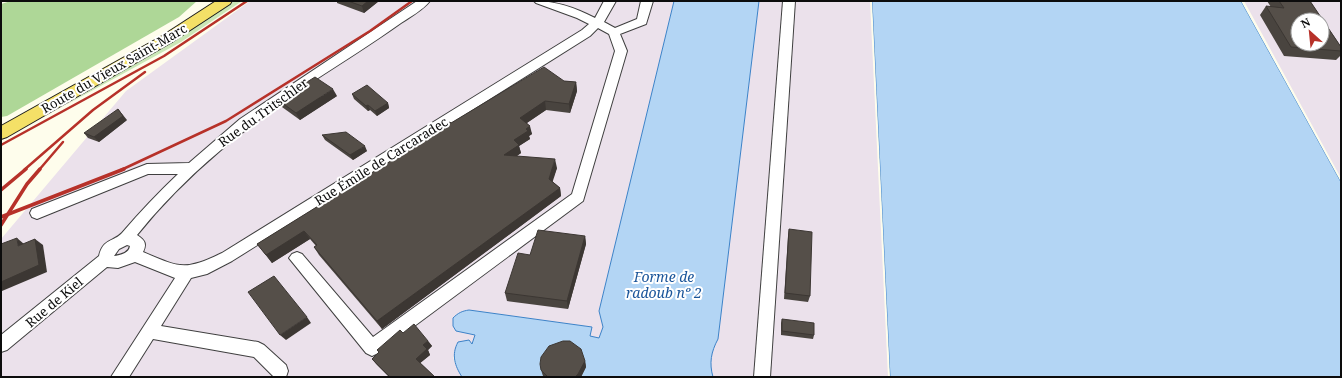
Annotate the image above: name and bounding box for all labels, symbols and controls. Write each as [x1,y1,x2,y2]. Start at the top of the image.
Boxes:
north arrow [1290,12,1330,52]
text: N [1298,14,1313,31]
street label: Route du Vieux Saint-Marc [38,19,190,117]
street label: Rue du Tritschler [214,73,312,151]
street label: Rue Émile de Carcaradec [311,113,451,209]
water label: Forme de radoub nº 2 [626,267,702,302]
street label: Rue de Kiel [22,273,86,331]

